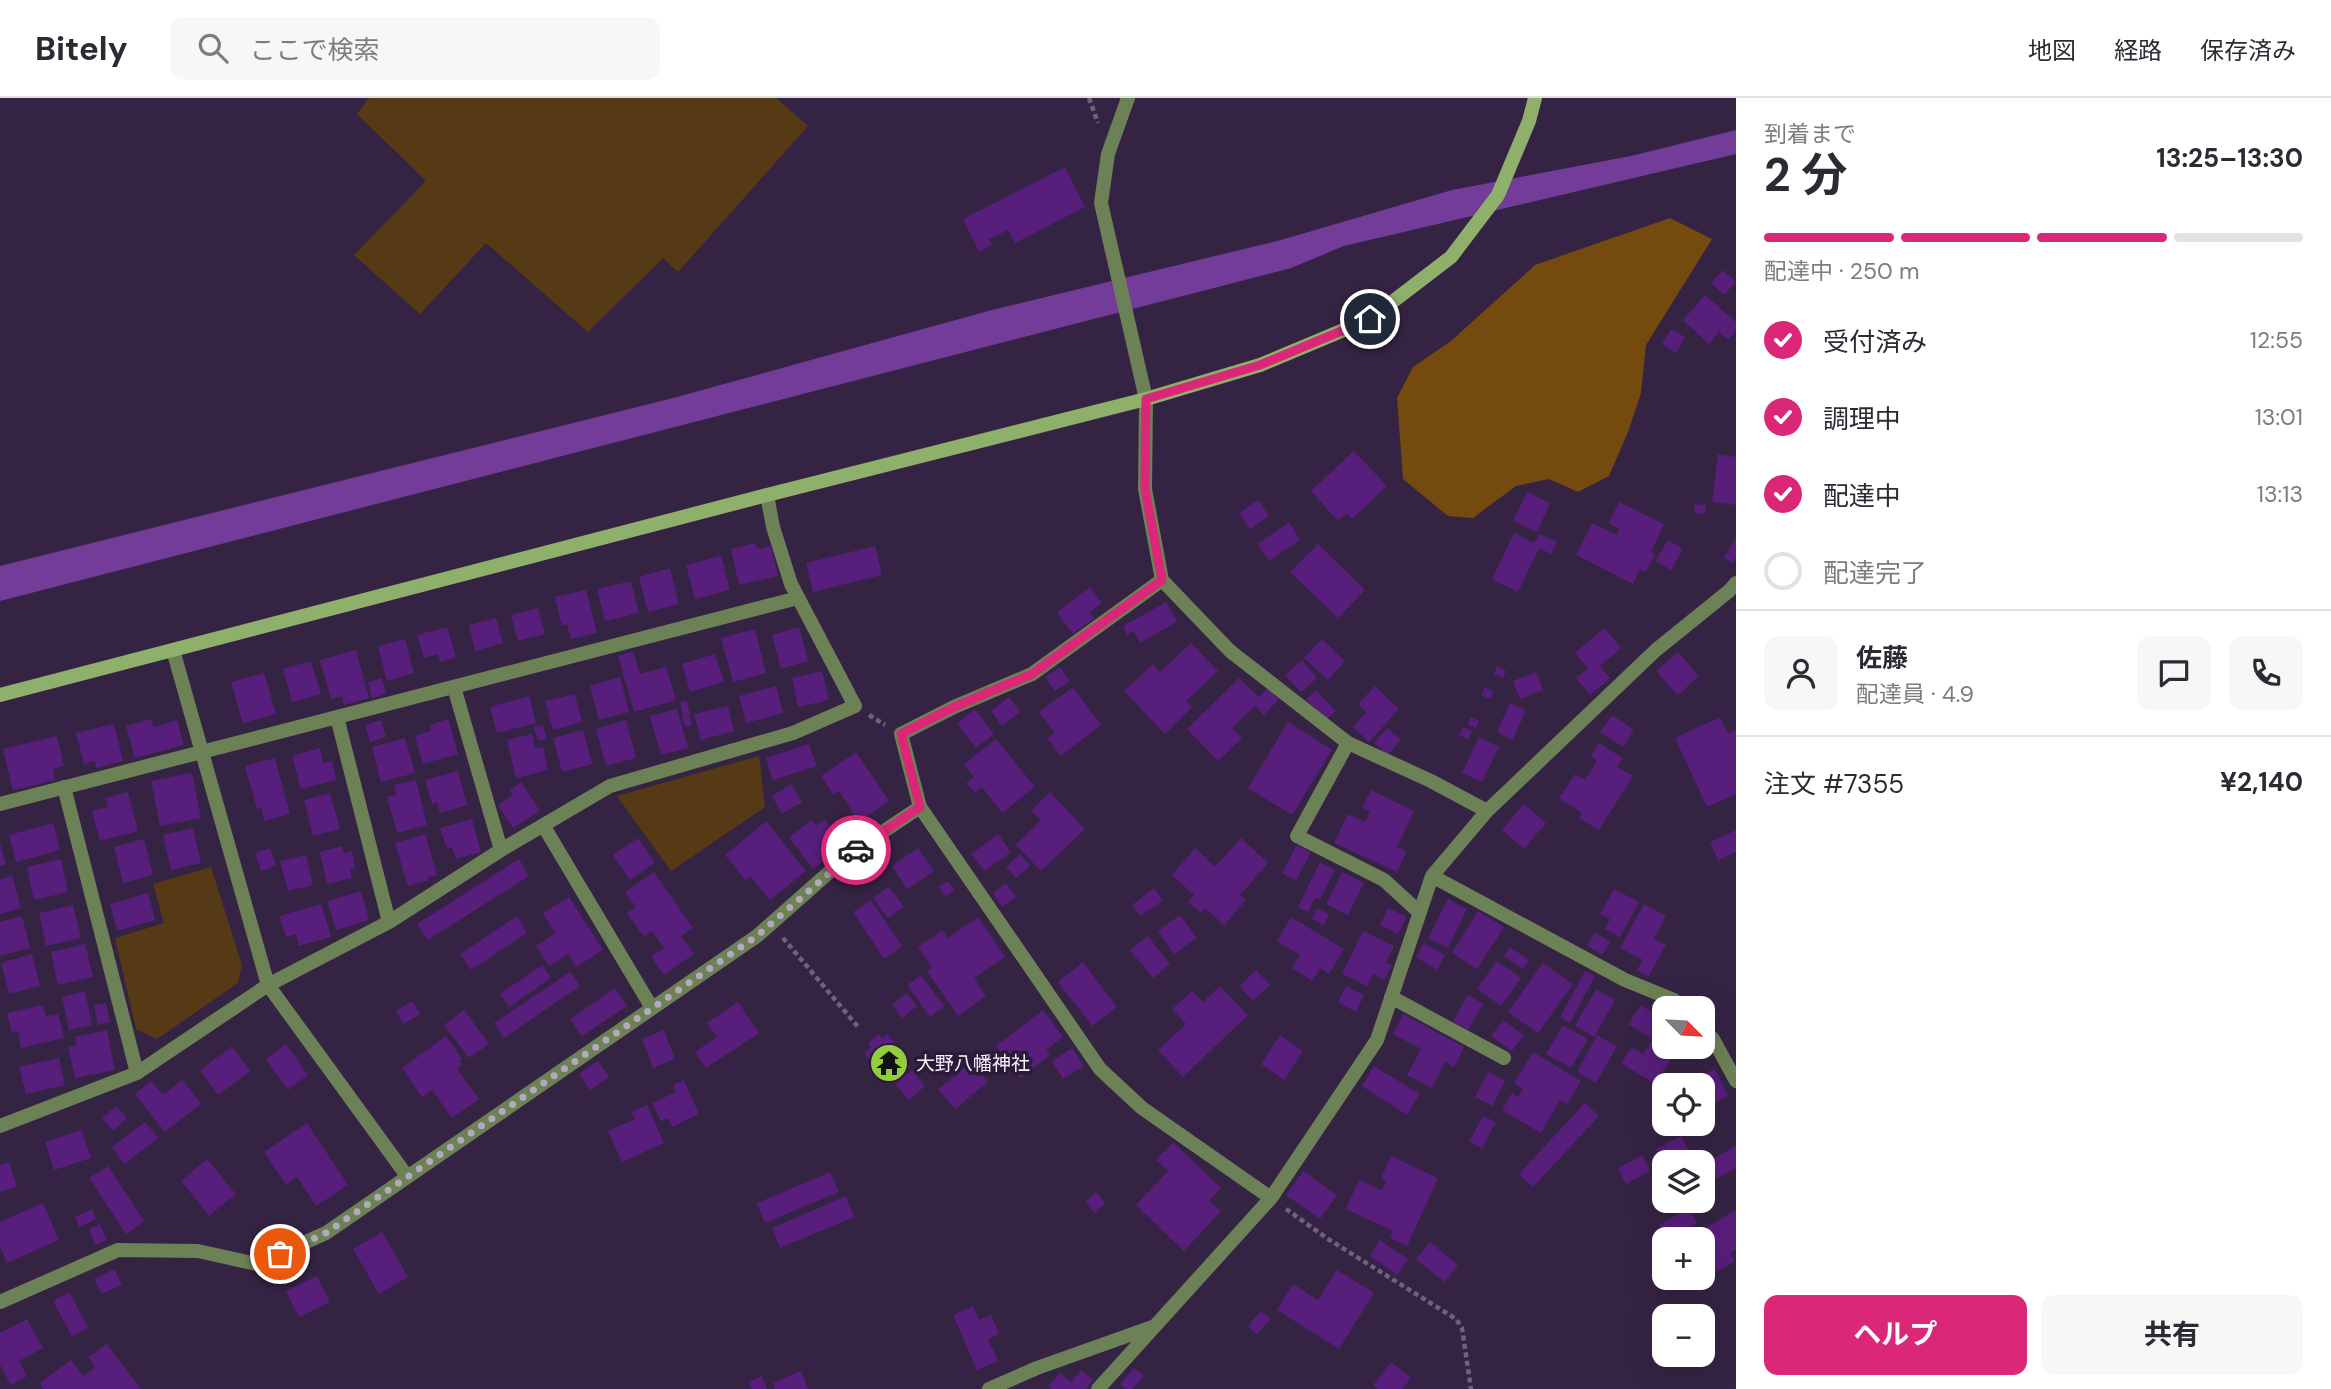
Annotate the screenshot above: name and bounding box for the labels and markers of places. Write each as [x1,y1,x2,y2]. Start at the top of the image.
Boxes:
pin [1340,289,1400,349]
temple icon: 大野八幡神社 [868,1042,910,1084]
place label: 大野八幡神社 [916,1051,1030,1076]
pin [250,1224,310,1284]

